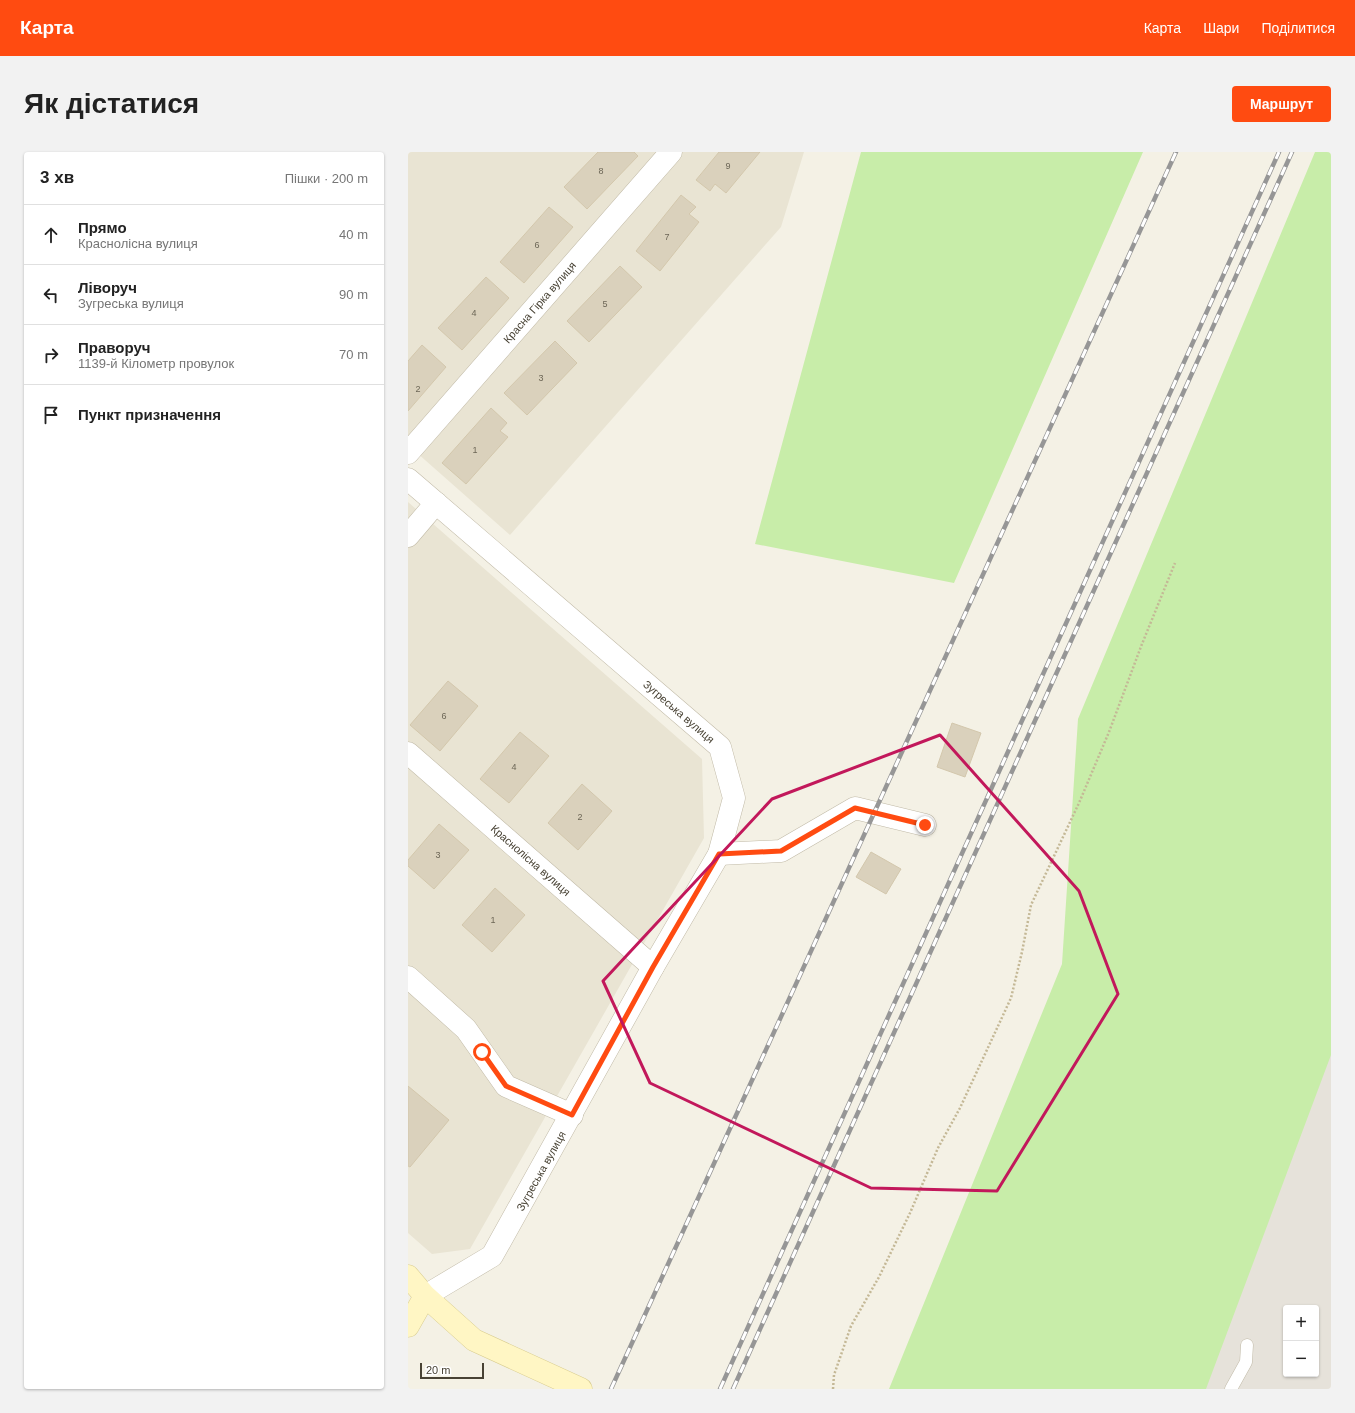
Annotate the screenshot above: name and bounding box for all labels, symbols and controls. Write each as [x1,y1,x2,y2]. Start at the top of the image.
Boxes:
text: Карта [20,17,74,38]
text: Карта [1144,20,1181,36]
text: Шари [1203,20,1239,36]
text: Поділитися [1261,20,1335,36]
button: Маршрут [1232,86,1331,122]
text: Як дістатися [24,88,199,119]
house number: 9 [725,161,731,171]
house number: 8 [598,166,604,176]
text: 3 хв [40,168,74,187]
text: Пішки · 200 m [285,171,368,186]
text: Прямо [78,219,127,236]
icon: ahead [40,224,62,246]
text: 40 m [339,227,368,242]
house number: 7 [664,232,670,242]
text: Краснолісна вулиця [78,236,198,251]
house number: 6 [534,240,540,250]
street label: Красна Гірка вулиця [501,259,578,345]
text: Ліворуч [78,279,137,296]
icon: left [40,284,62,306]
text: 90 m [339,287,368,302]
text: Зугреська вулиця [78,296,184,311]
house number: 5 [602,299,608,309]
house number: 4 [471,308,477,318]
text: Праворуч [78,339,151,356]
icon: right [40,344,62,366]
text: 70 m [339,347,368,362]
text: 1139-й Кілометр провулок [78,356,234,371]
house number: 3 [538,373,544,383]
house number: 2 [415,384,421,394]
icon: arrive [40,404,62,426]
text: Пункт призначення [78,406,221,423]
house number: 1 [472,445,478,455]
street label: Зугреська вулиця [641,678,717,745]
house number: 6 [441,711,447,721]
house number: 4 [511,762,517,772]
house number: 2 [577,812,583,822]
route end [916,816,934,834]
street label: Краснолісна вулиця [489,822,573,898]
house number: 3 [435,850,441,860]
house number: 1 [490,915,496,925]
route start [473,1043,491,1061]
street label: Зугреська вулиця [514,1129,568,1213]
map controls [1283,1305,1319,1377]
button: + [1283,1305,1319,1341]
button: − [1283,1341,1319,1377]
scale bar [420,1361,484,1380]
text: 20 m [426,1364,450,1376]

